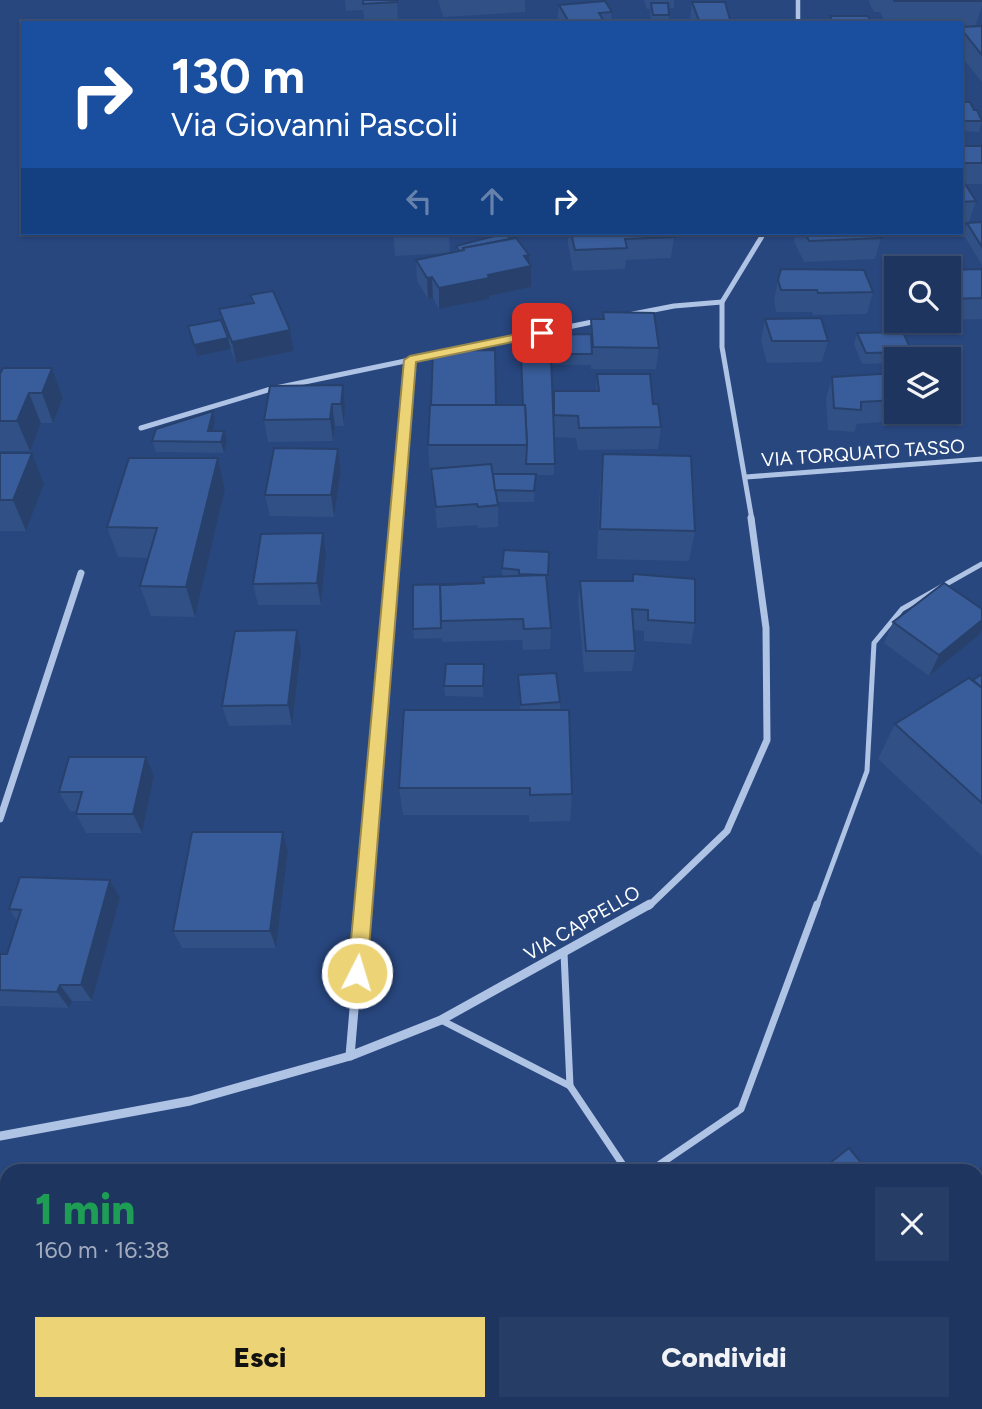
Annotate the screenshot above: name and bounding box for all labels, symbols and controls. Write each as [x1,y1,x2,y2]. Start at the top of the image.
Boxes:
text: 130 m [171,46,305,105]
icon: right [56,49,147,140]
text: Via Giovanni Pascoli [171,106,458,144]
icon: left [400,182,438,220]
icon: ahead [473,182,511,220]
icon: right [546,182,584,220]
map controls [884,256,961,424]
button: search [884,256,961,333]
pin [512,303,572,363]
icon: arrive [523,314,561,352]
button: layers [884,347,961,424]
street label: VIA TORQUATO TASSO [760,434,966,472]
street label: VIA CAPPELLO [520,881,644,965]
position arrow [320,936,394,1010]
text: 1 min [35,1184,135,1235]
button: close [875,1187,949,1261]
text: 160 m · 16:38 [35,1236,170,1264]
button: Esci [35,1317,485,1397]
button: Condividi [499,1317,949,1397]

